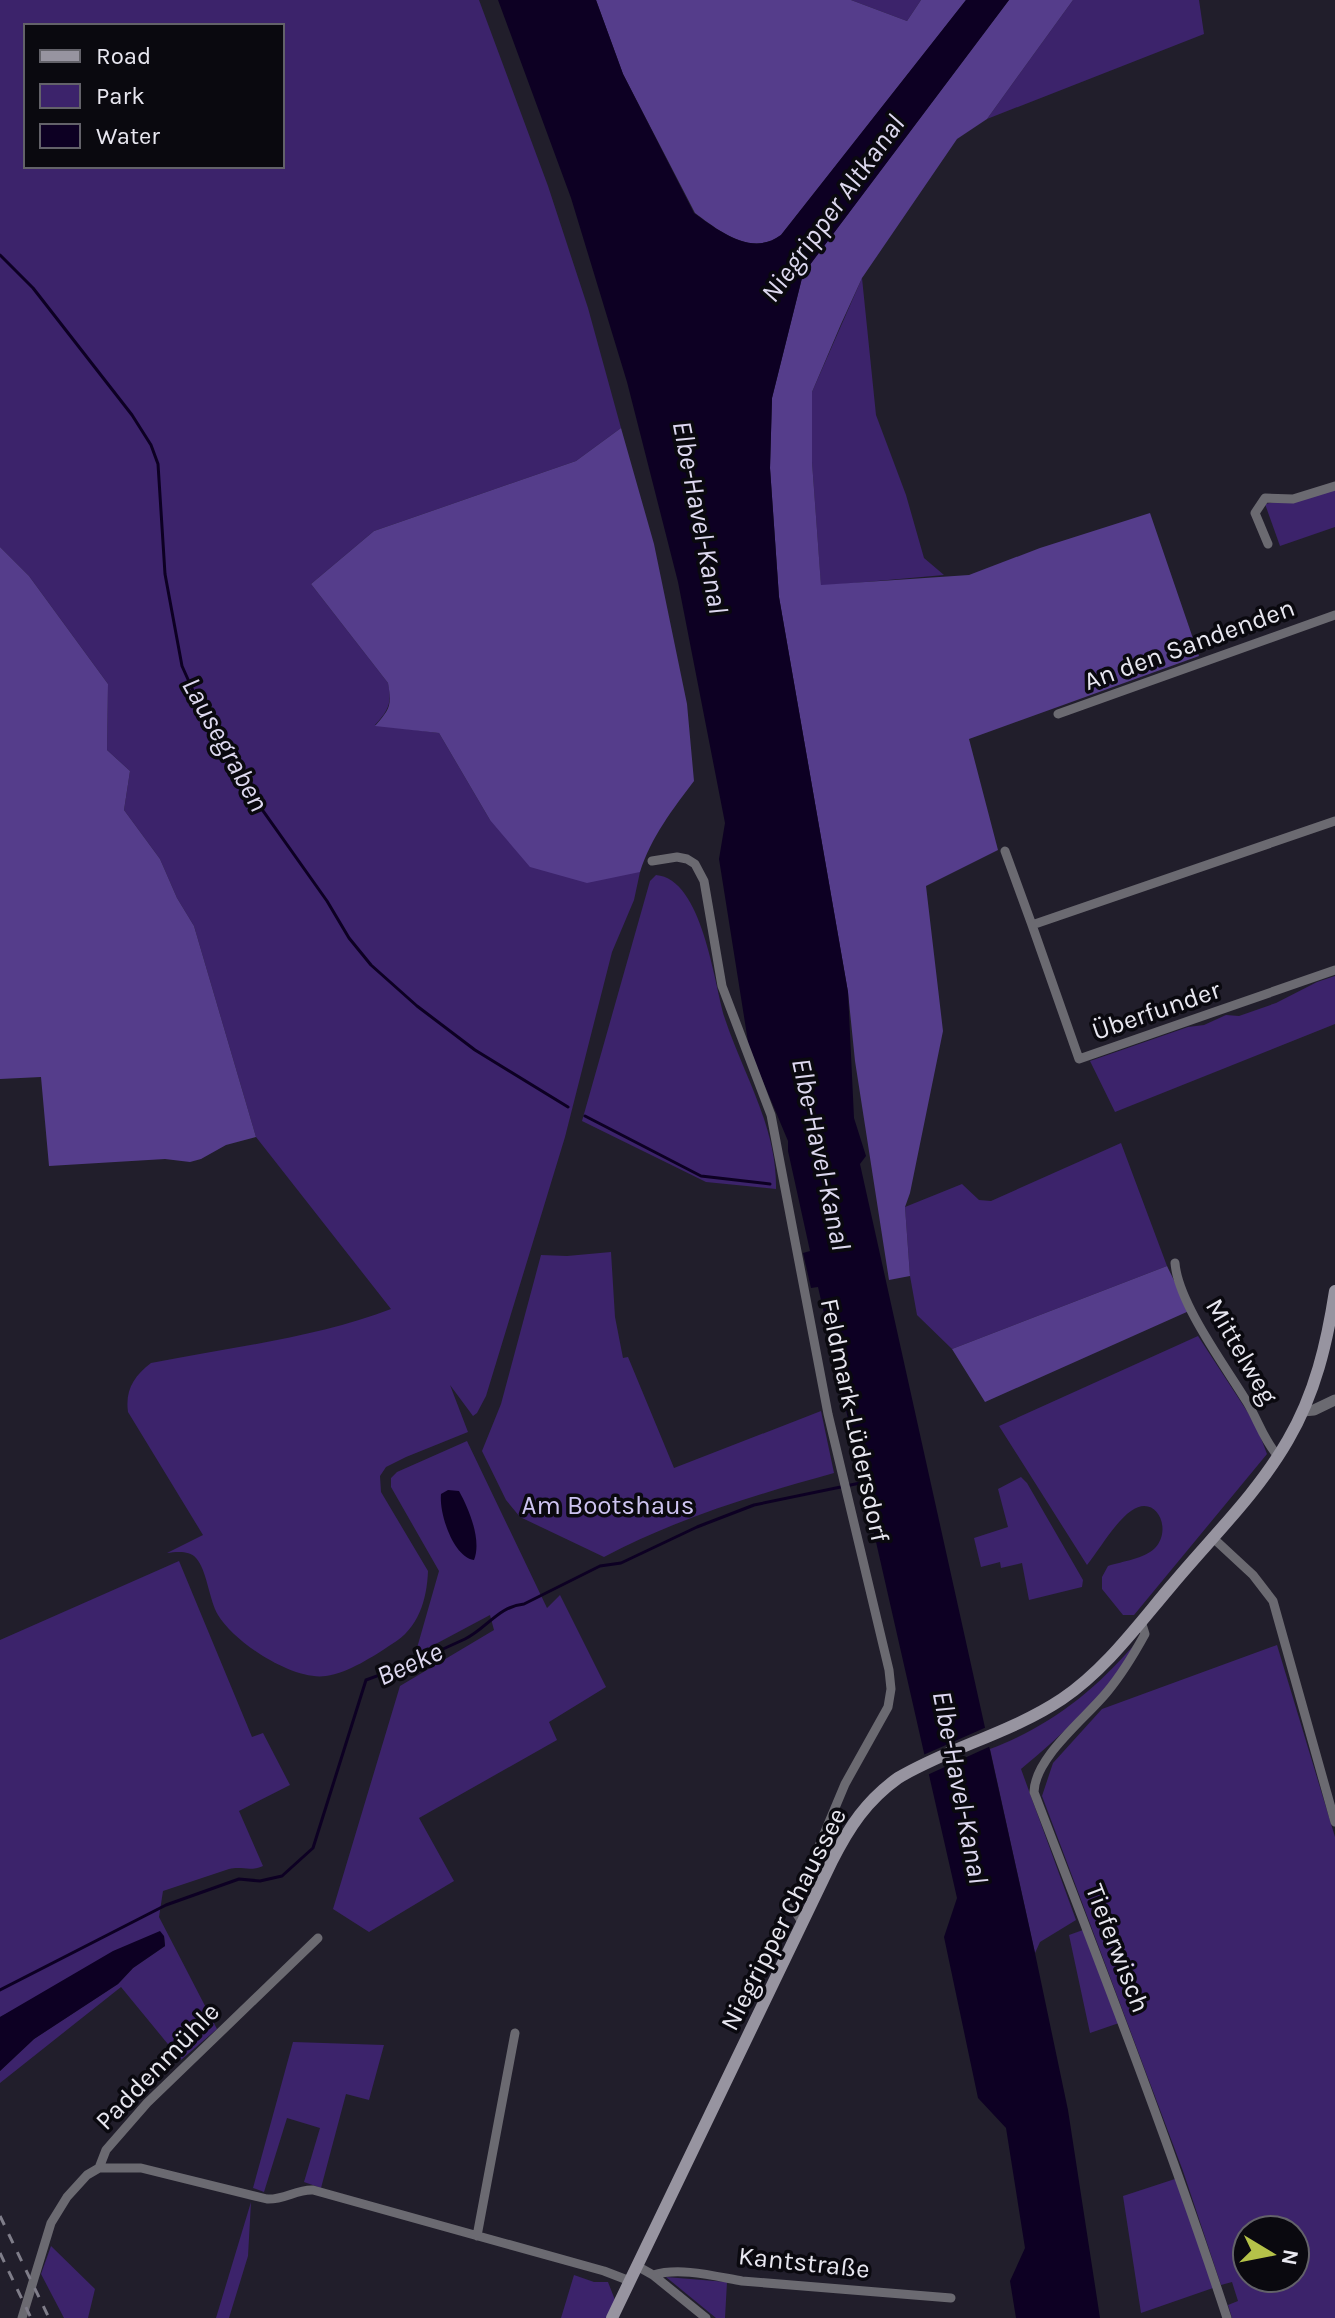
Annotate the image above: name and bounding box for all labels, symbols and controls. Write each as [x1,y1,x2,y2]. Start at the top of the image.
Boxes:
legend [24,24,284,168]
text: Road [96,42,151,70]
text: Park [96,82,145,110]
water label: Niegripper Altkanal [753,108,911,308]
text: Water [96,122,160,150]
water label: Elbe-Havel-Kanal [666,418,735,616]
street label: An den Sandenden [1080,592,1299,697]
water label: Lausegraben [175,671,276,817]
street label: Überfunder [1088,974,1225,1047]
water label: Elbe-Havel-Kanal [785,1055,858,1253]
street label: Mittelweg [1199,1293,1284,1410]
street label: Feldmark-Lüdersdorf [814,1295,896,1546]
park label: Am Bootshaus [522,1490,694,1521]
water label: Beeke [371,1634,447,1693]
water label: Elbe-Havel-Kanal [926,1688,995,1886]
street label: Niegripper Chaussee [714,1803,853,2036]
street label: Tieferwisch [1079,1880,1156,2017]
street label: Paddenmühle [89,1996,226,2136]
north arrow [1231,2214,1311,2294]
street label: Kantstraße [737,2240,871,2285]
text: N [1276,2247,1304,2267]

